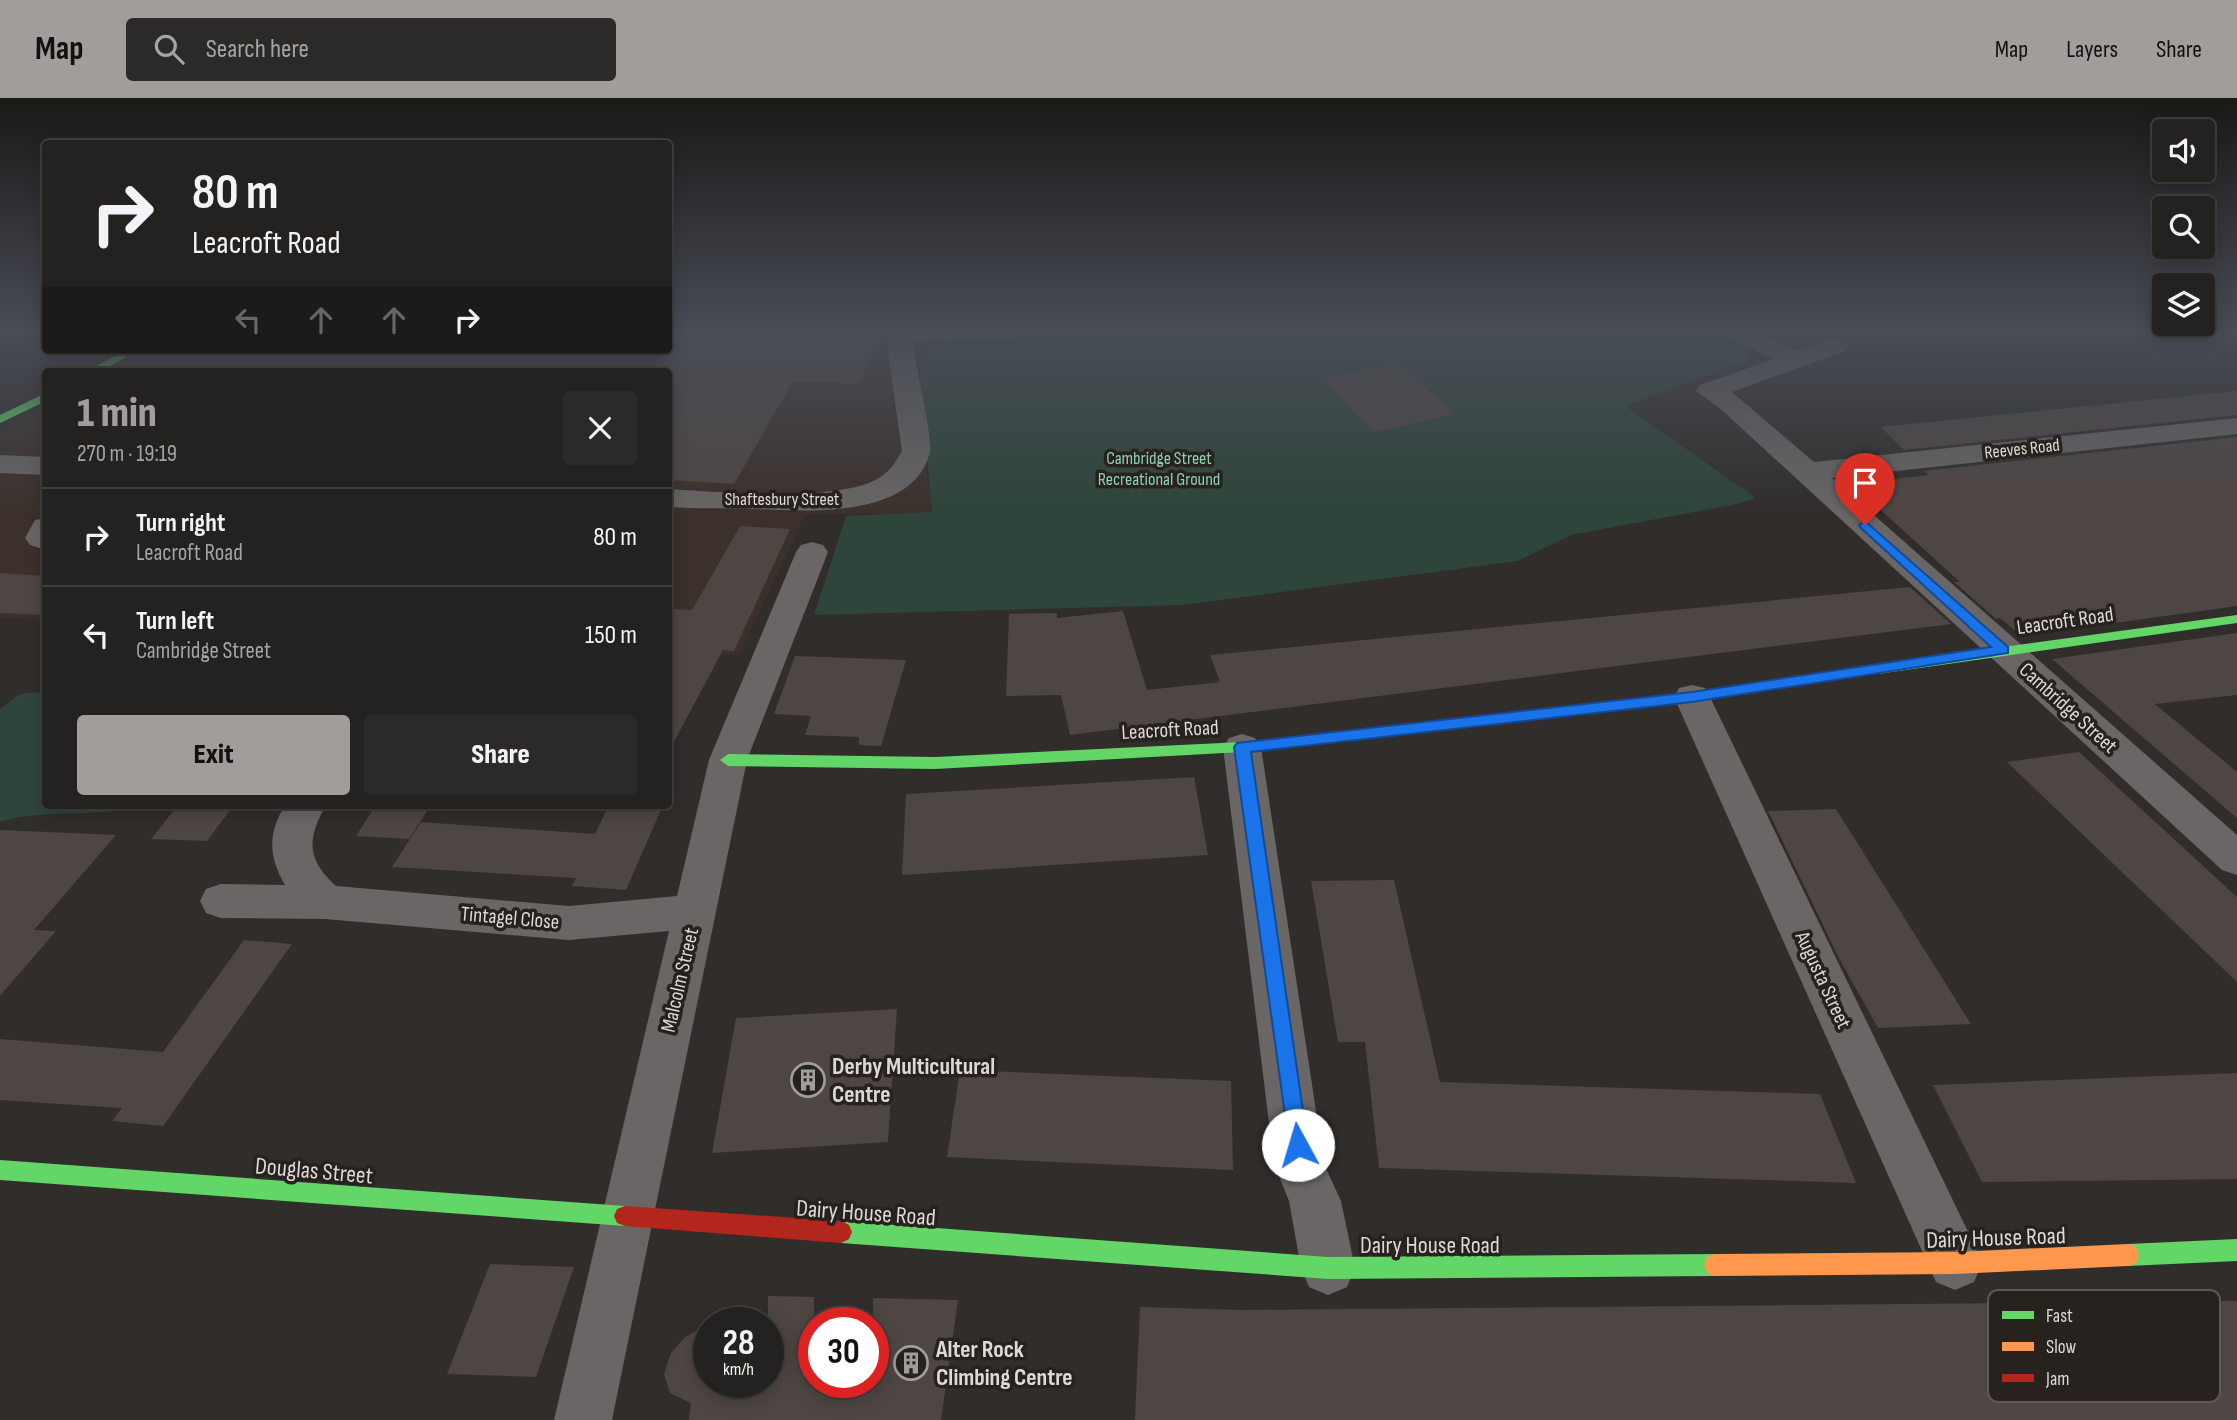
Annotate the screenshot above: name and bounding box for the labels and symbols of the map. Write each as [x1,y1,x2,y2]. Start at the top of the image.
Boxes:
street label: Reeves Road [1983,435,2061,463]
park label: Cambridge Street Recreational Ground [1098,448,1220,490]
pin [1835,453,1895,525]
street label: Shaftesbury Street [725,489,840,510]
street label: Leacroft Road [2015,602,2115,640]
street label: Cambridge Street [2014,657,2122,759]
street label: Leacroft Road [1121,715,1219,745]
street label: Tintagel Close [460,901,560,935]
street label: Malcolm Street [656,925,704,1035]
street label: Augusta Street [1789,926,1856,1033]
place label: Derby Multicultural Centre [832,1052,995,1109]
building icon: Derby Multicultural Centre [789,1061,827,1099]
position arrow [1261,1108,1335,1182]
street label: Douglas Street [254,1151,374,1191]
street label: Dairy House Road [795,1194,937,1232]
street label: Dairy House Road [1926,1221,2066,1255]
street label: Dairy House Road [1360,1231,1500,1260]
legend [1988,1290,2220,1402]
text: Fast [2046,1305,2073,1328]
speed limit sign: 30 [798,1307,889,1398]
place label: Alter Rock Climbing Centre [935,1335,1073,1392]
text: Slow [2046,1336,2076,1359]
building icon: Alter Rock Climbing Centre [892,1344,930,1382]
text: Jam [2045,1368,2069,1391]

